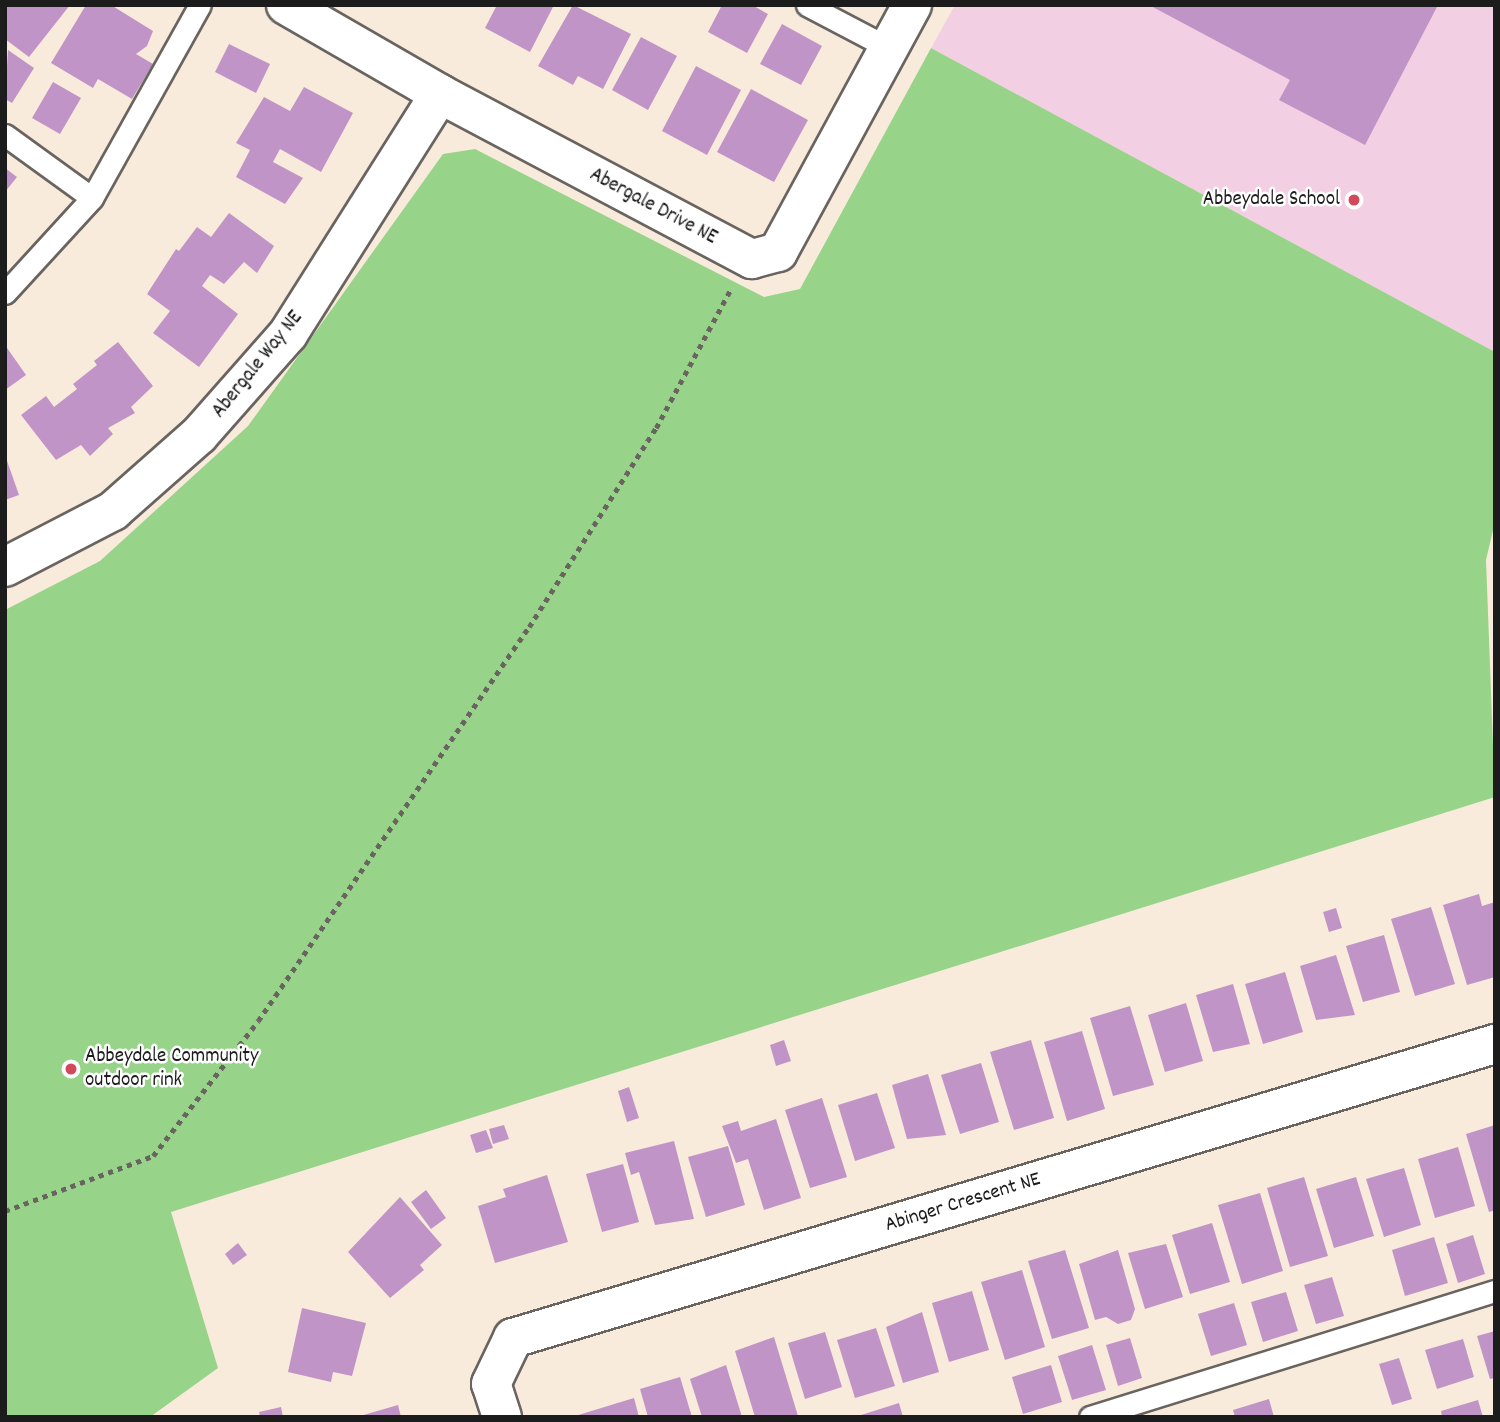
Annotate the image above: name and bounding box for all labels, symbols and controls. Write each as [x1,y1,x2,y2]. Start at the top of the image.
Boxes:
street label: Abergale Drive NE [585,163,721,251]
place label: Abbeydale School [1203,187,1340,213]
marker: Abbeydale School [1346,192,1362,208]
street label: Abergale Way NE [207,306,309,424]
place label: Abbeydale Community outdoor rink [85,1044,259,1094]
marker: Abbeydale Community outdoor rink [63,1061,79,1077]
street label: Abinger Crescent NE [882,1167,1044,1239]

